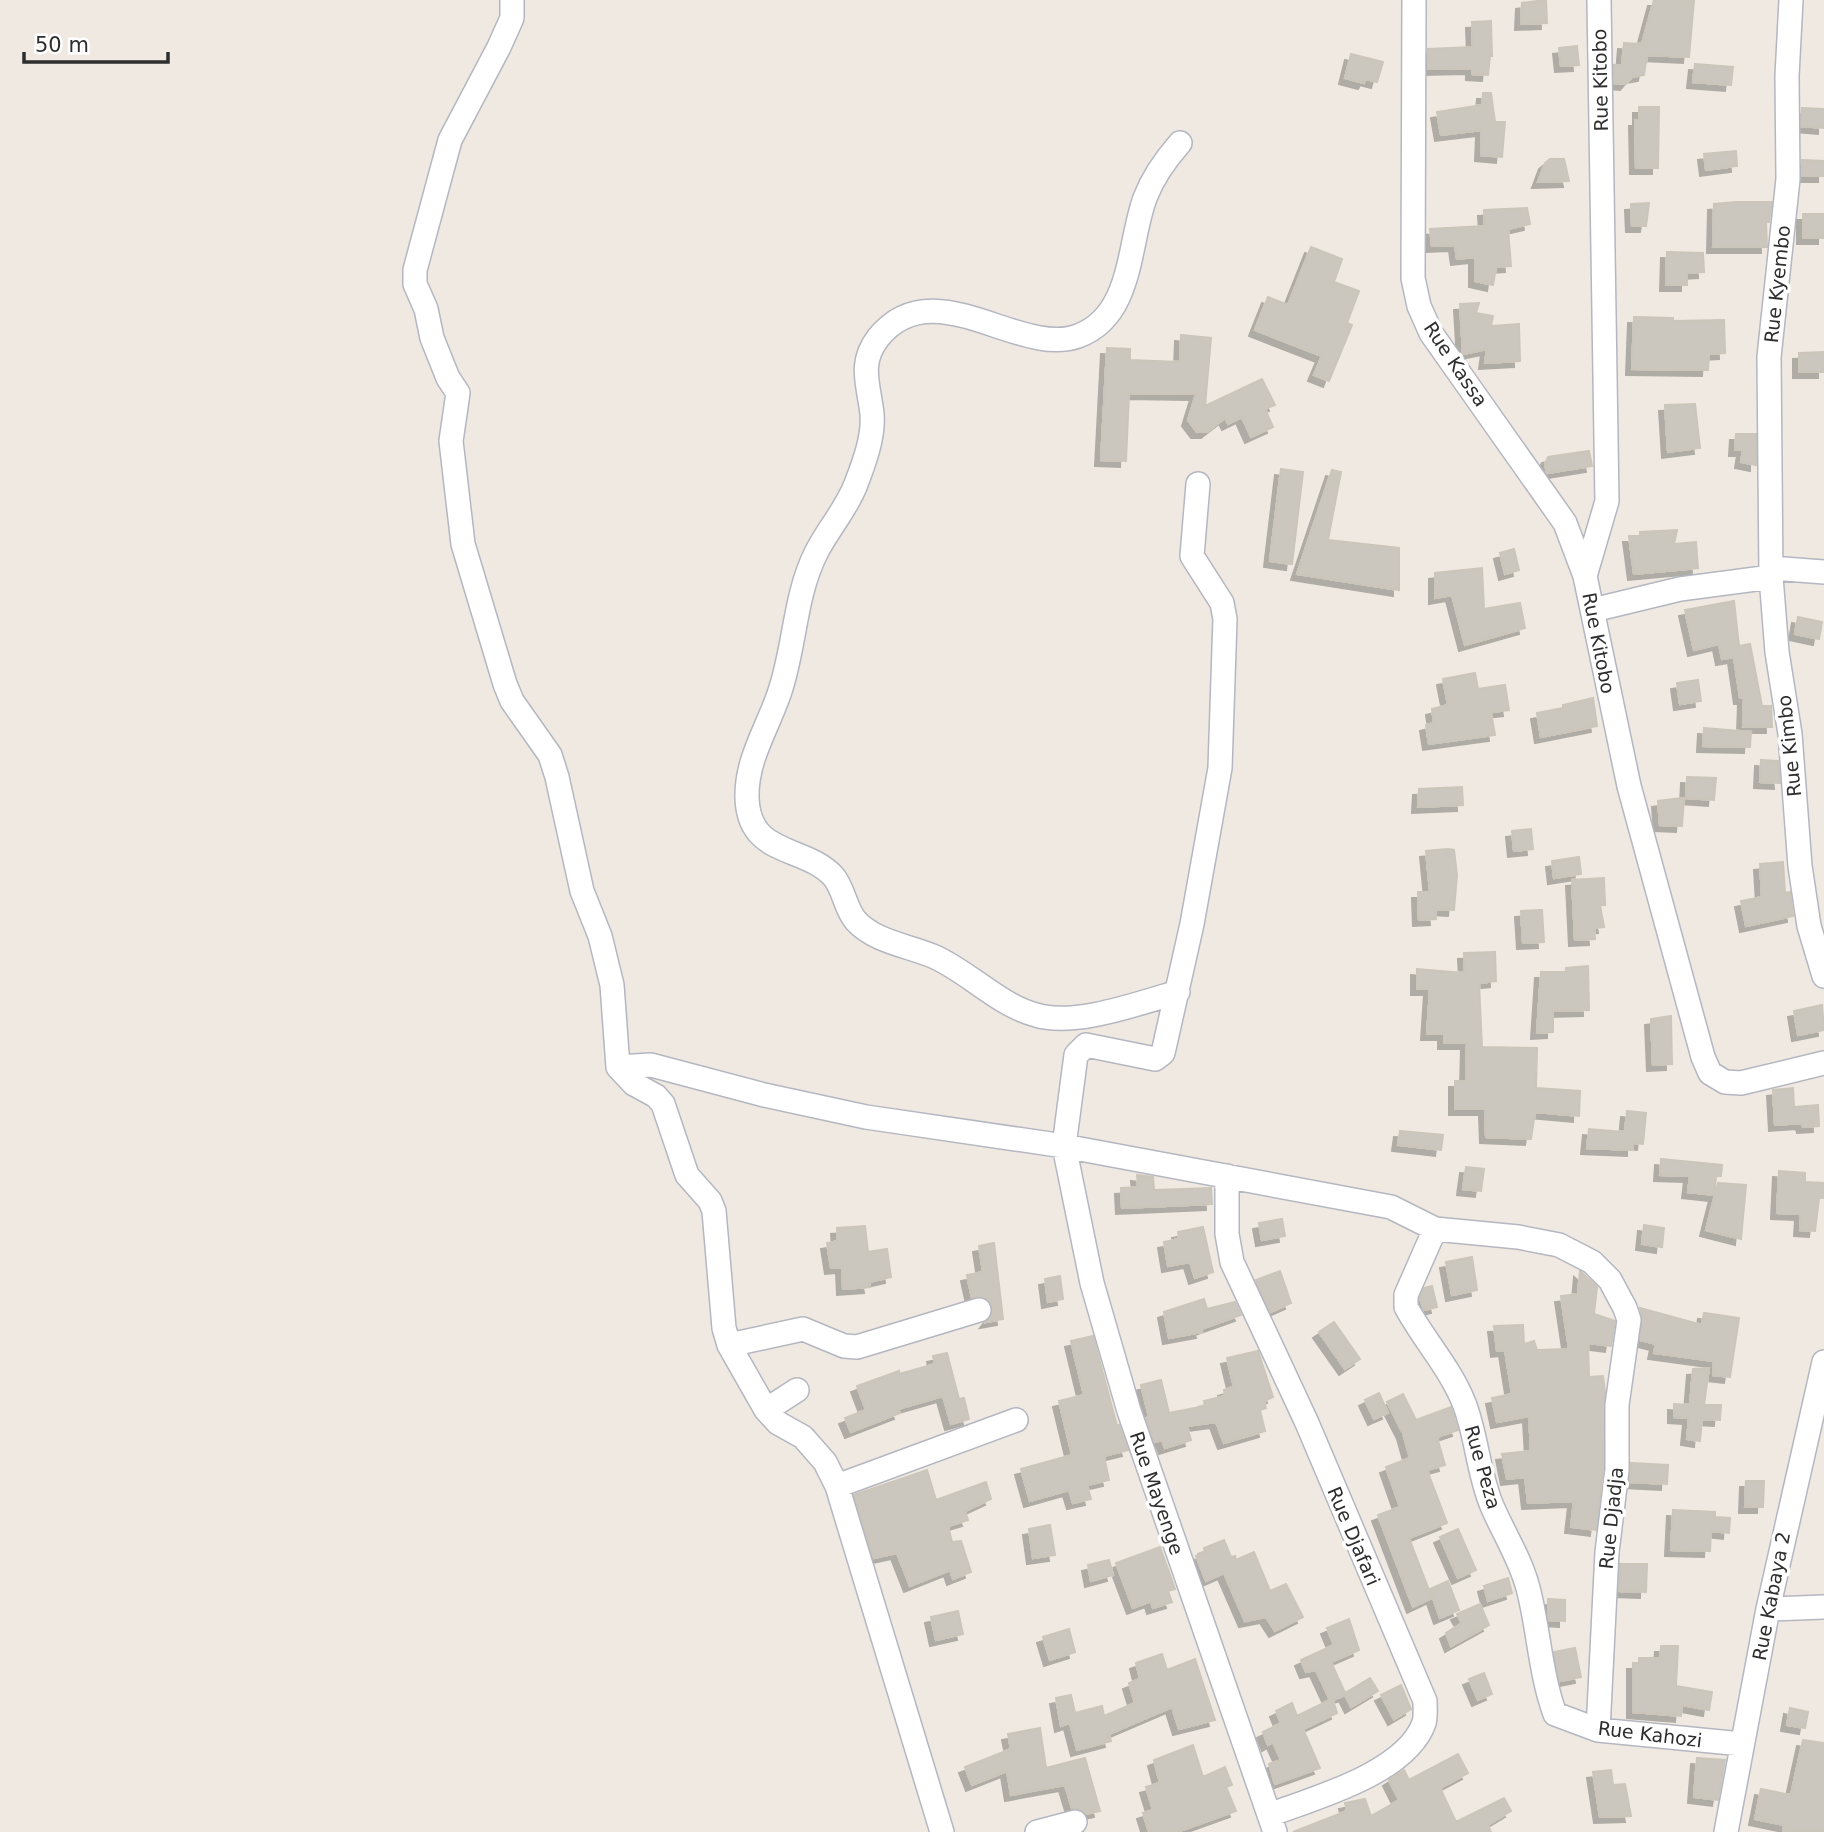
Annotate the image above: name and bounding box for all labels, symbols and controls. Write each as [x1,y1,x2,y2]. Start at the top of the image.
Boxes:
scale bar [24,21,168,65]
street label: Rue Kitobo [1588,29,1612,131]
text: 50 m [35,33,89,57]
street label: Rue Kyembo [1760,224,1794,344]
street label: Rue Kassa [1420,317,1492,411]
street label: Rue Kitobo [1578,591,1620,695]
street label: Rue Kimbo [1773,694,1805,798]
street label: Rue Peza [1461,1423,1505,1511]
street label: Rue Mayenge [1126,1428,1188,1558]
street label: Rue Djadja [1595,1466,1627,1570]
street label: Rue Djafari [1323,1483,1385,1589]
street label: Rue Kabaya 2 [1748,1530,1794,1662]
street label: Rue Kahozi [1597,1717,1703,1751]

